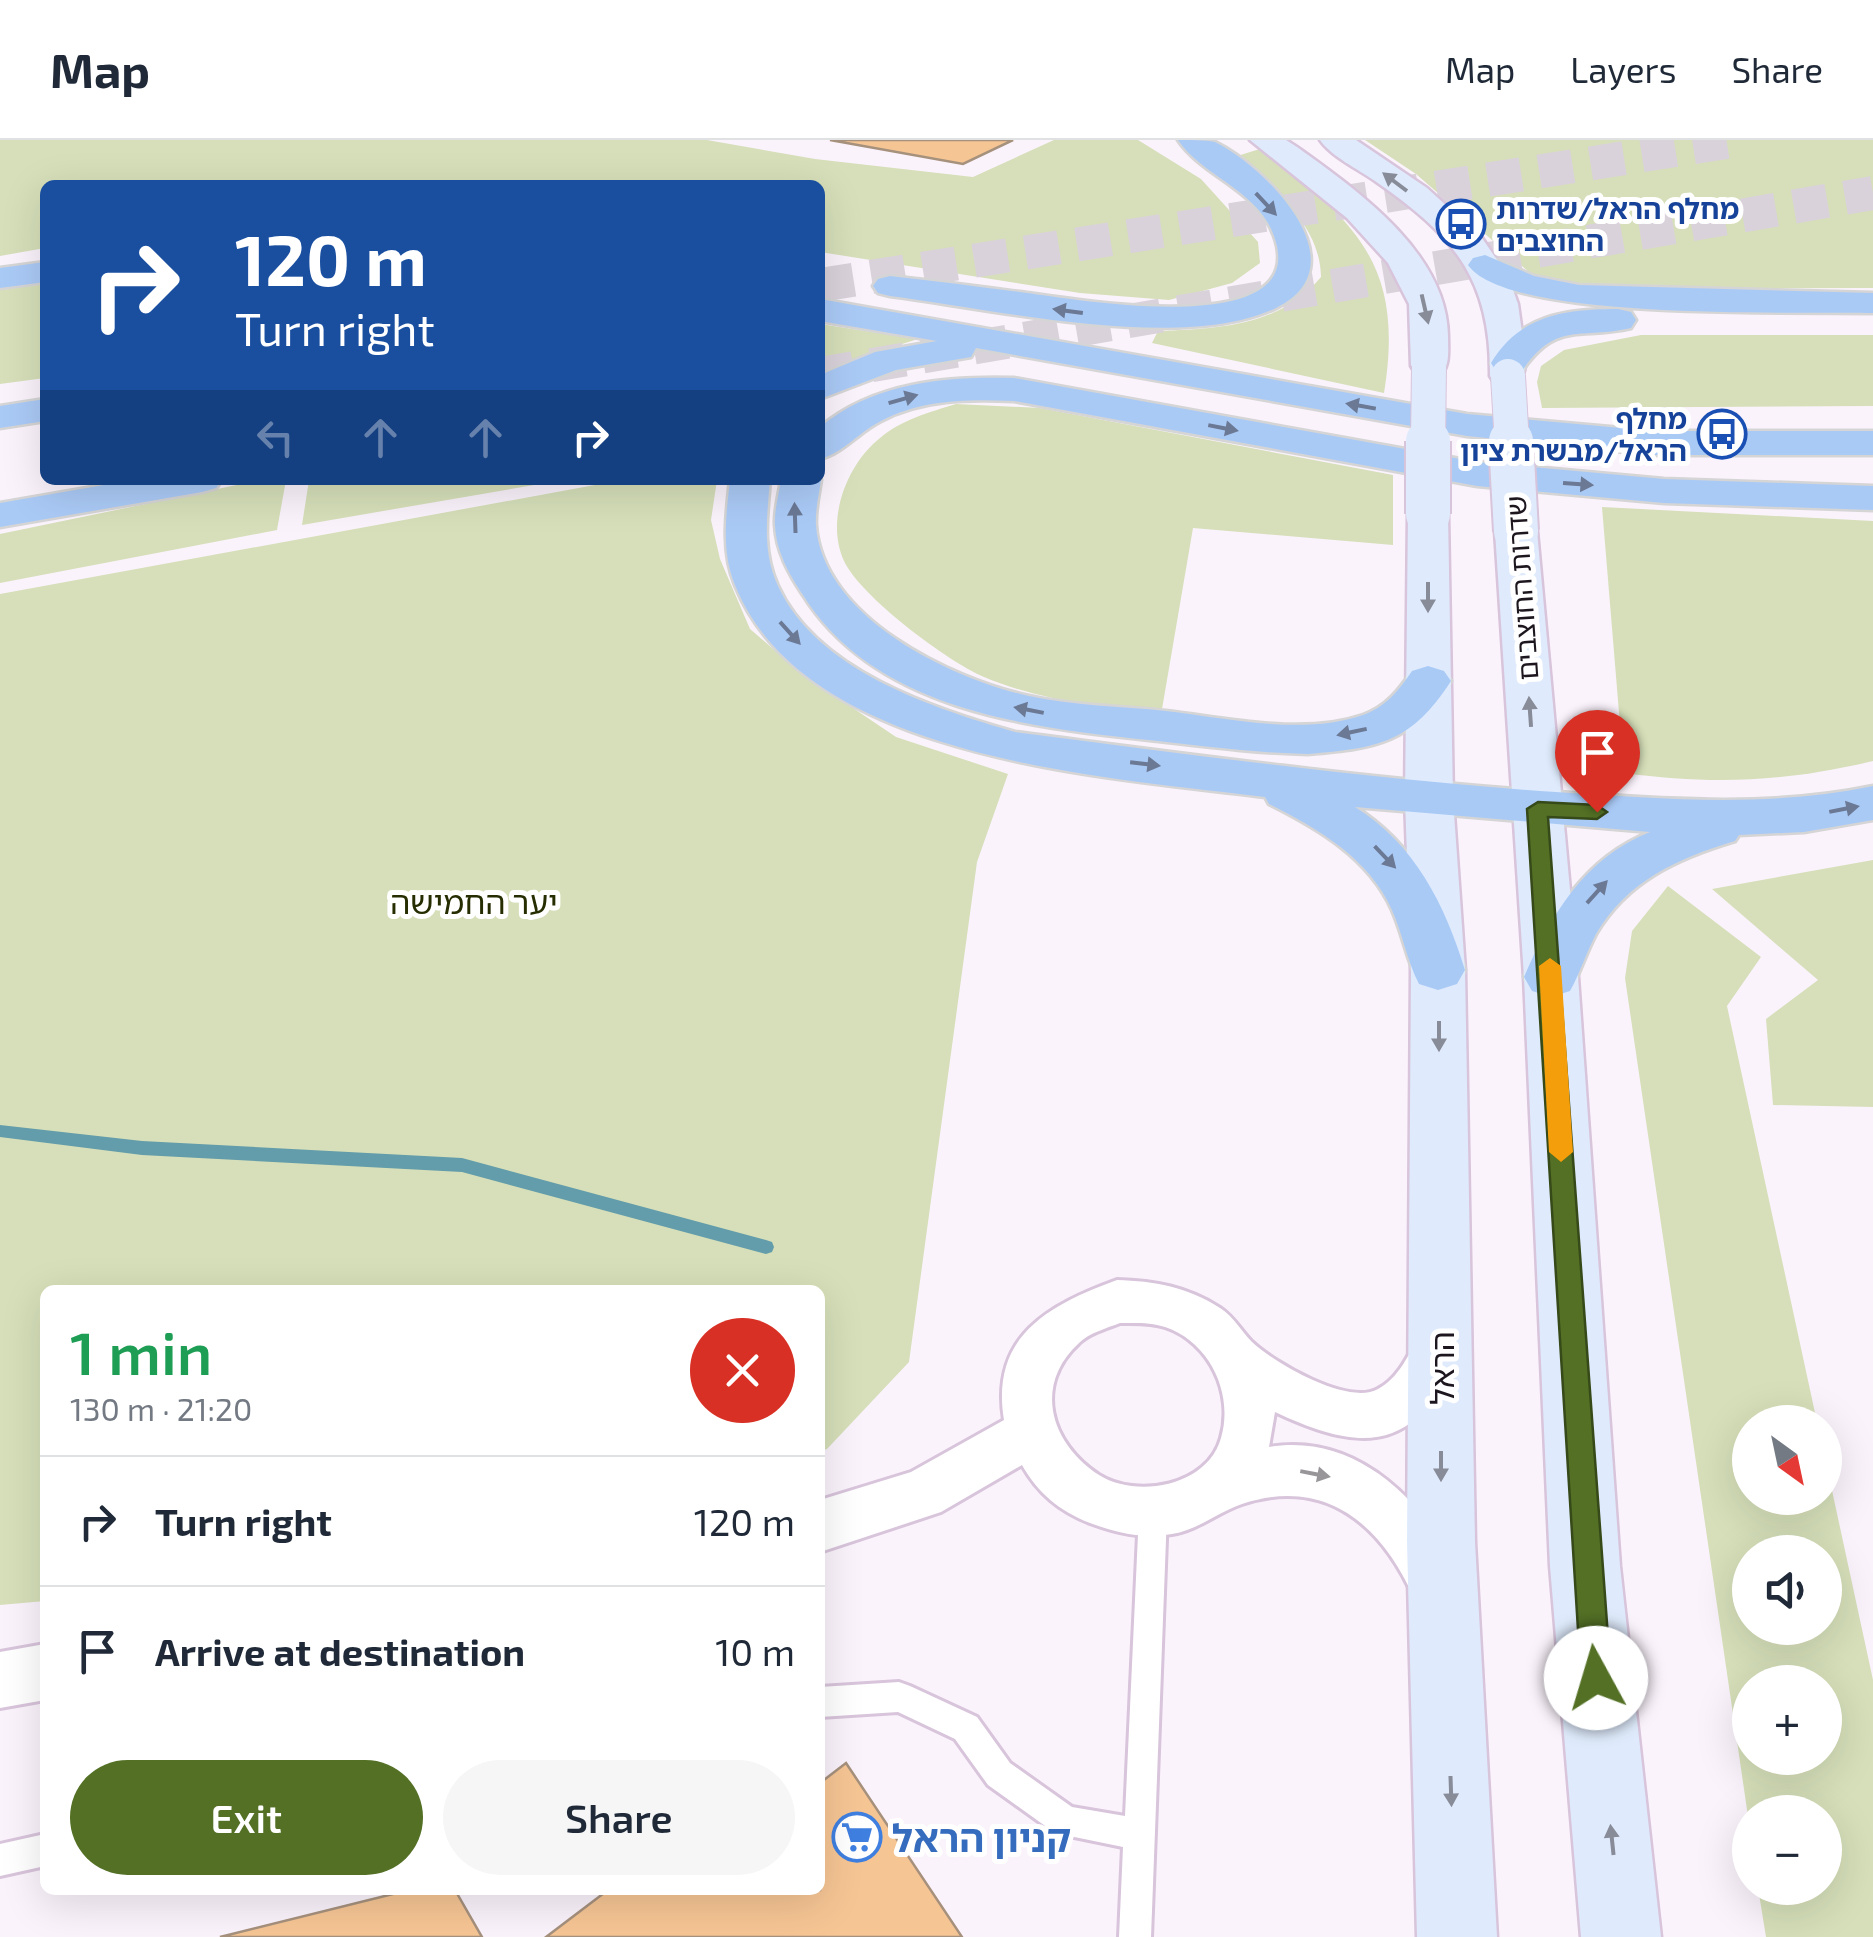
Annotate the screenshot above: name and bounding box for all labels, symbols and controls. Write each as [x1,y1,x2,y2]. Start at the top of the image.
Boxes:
text: Map [50,40,150,98]
text: Map [1445,48,1515,90]
text: Layers [1570,48,1676,90]
text: Share [1731,48,1823,90]
one-way arrow [1382,173,1408,193]
one-way arrow [1255,191,1278,215]
place label: מחלף הראל/שדרות החוצבים [1496,191,1739,257]
bus stop icon: מחלף הראל/שדרות החוצבים [1435,198,1487,250]
text: 120 m [235,216,427,300]
icon: right [70,220,200,350]
one-way arrow [1418,293,1433,324]
text: Turn right [235,301,435,355]
one-way arrow [1052,303,1084,319]
one-way arrow [888,391,919,406]
one-way arrow [1344,398,1376,413]
place label: מחלף הראל/מבשרת ציון [1460,401,1687,467]
bus stop icon: מחלף הראל/מבשרת ציון [1696,408,1748,460]
icon: left [248,410,303,465]
icon: ahead [353,410,408,465]
icon: ahead [458,410,513,465]
icon: right [563,410,618,465]
one-way arrow [1208,420,1239,436]
one-way arrow [1563,477,1595,493]
street label: שדרות החוצבים [1498,495,1544,681]
one-way arrow [786,501,802,533]
one-way arrow [1420,582,1436,614]
one-way arrow [779,620,801,645]
one-way arrow [1522,695,1538,727]
one-way arrow [1013,702,1044,718]
pin [1555,710,1640,813]
one-way arrow [1336,725,1367,741]
icon: arrive [1570,725,1625,780]
one-way arrow [1130,756,1161,772]
one-way arrow [1829,801,1860,816]
one-way arrow [1373,845,1396,869]
one-way arrow [1585,881,1608,905]
park label: יער החמישה [390,882,558,920]
one-way arrow [1431,1021,1447,1053]
text: 1 min [70,1315,212,1387]
button: close [690,1318,795,1423]
street label: הראל [1422,1331,1460,1405]
text: 130 m · 21:20 [70,1389,252,1427]
north arrow [1732,1405,1842,1515]
map controls [1732,1405,1842,1905]
one-way arrow [1433,1451,1449,1483]
one-way arrow [1300,1467,1331,1483]
icon: right [70,1494,125,1549]
text: Turn right [155,1498,332,1544]
text: 120 m [694,1498,795,1544]
button: sound [1732,1535,1842,1645]
icon: arrive [70,1624,125,1679]
position arrow [1544,1626,1648,1730]
text: Arrive at destination [155,1628,525,1674]
text: 10 m [715,1628,795,1674]
button: + [1732,1665,1842,1775]
button: Exit [70,1760,423,1875]
button: Share [443,1760,795,1875]
one-way arrow [1443,1775,1459,1807]
button: − [1732,1795,1842,1905]
supermarket icon: קניון הראל [831,1811,883,1863]
place label: קניון הראל [892,1814,1071,1860]
one-way arrow [1603,1824,1619,1855]

